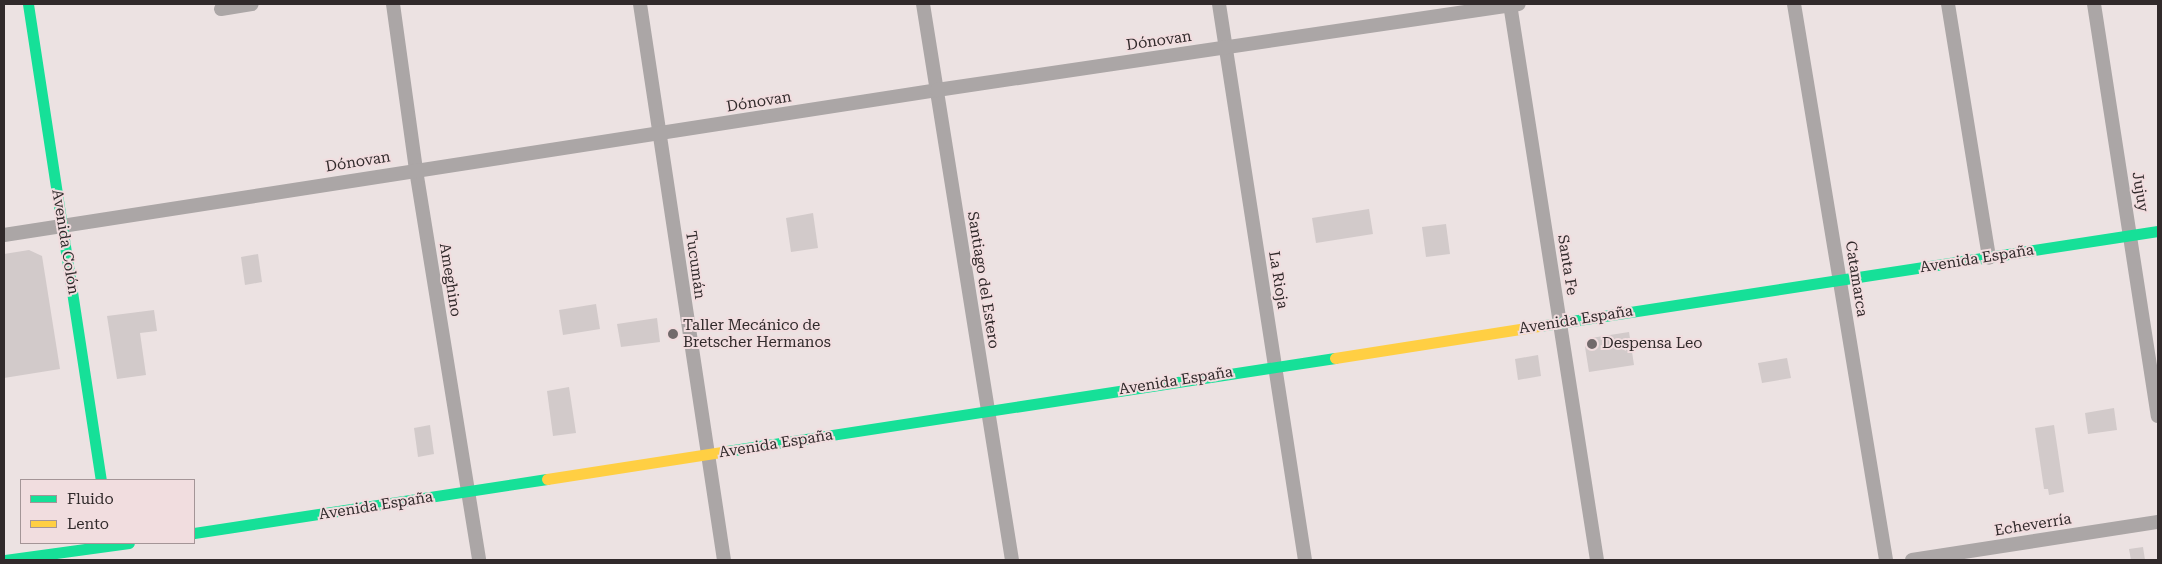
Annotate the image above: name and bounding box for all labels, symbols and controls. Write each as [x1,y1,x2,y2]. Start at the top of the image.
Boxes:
street label: Dónovan [1125,28,1193,54]
street label: Dónovan [725,88,793,116]
street label: Dónovan [324,148,392,176]
street label: Jujuy [2128,171,2152,213]
street label: Avenida Colón [48,188,82,296]
street label: Santiago del Estero [963,210,1003,350]
street label: Tucumán [681,230,709,300]
street label: Santa Fe [1553,233,1581,297]
street label: Catamarca [1841,240,1871,318]
street label: Avenida España [1919,241,2035,277]
street label: Ameghino [435,242,465,318]
street label: La Rioja [1265,250,1291,310]
street label: Avenida España [1518,302,1634,338]
place label: Taller Mecánico de Bretscher Hermanos [683,316,831,351]
marker: Taller Mecánico de Bretscher Hermanos [667,328,679,340]
place label: Despensa Leo [1602,335,1703,353]
marker: Despensa Leo [1586,338,1598,350]
street label: Avenida España [1118,363,1234,399]
street label: Avenida España [718,426,834,462]
legend [20,479,195,544]
street label: Avenida España [318,488,434,524]
text: Fluido [67,490,114,508]
street label: Echeverría [1993,510,2073,540]
text: Lento [67,515,109,533]

